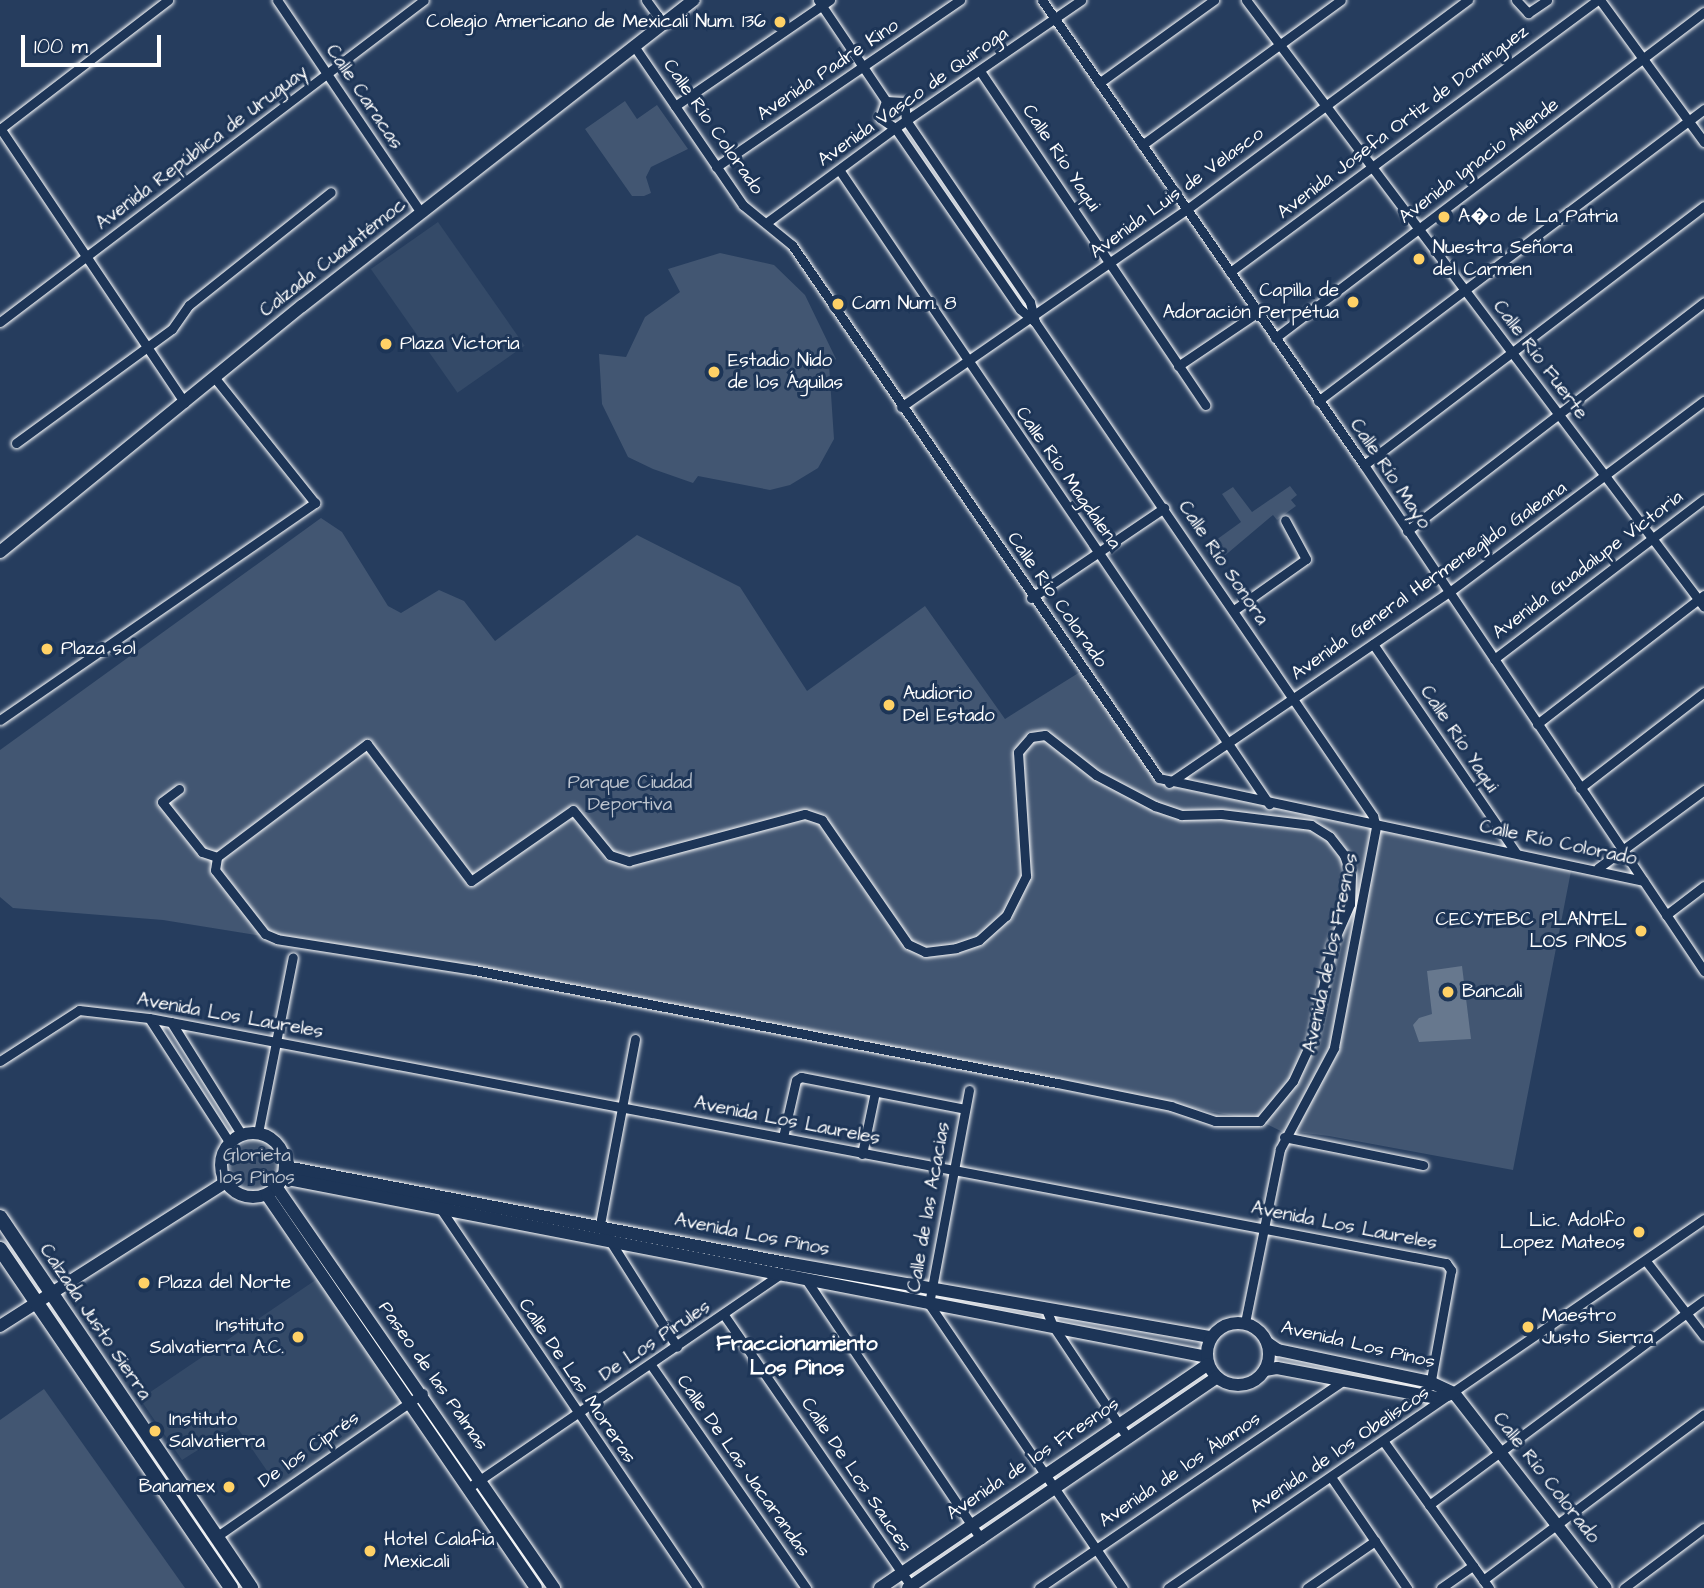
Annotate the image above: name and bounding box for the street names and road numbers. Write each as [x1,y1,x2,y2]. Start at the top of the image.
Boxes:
street label: Avenida Padre Kino [753,14,903,126]
street label: Avenida Josefa Ortiz de Domínguez [1273,20,1533,224]
street label: Avenida Vasco de Quiroga [813,22,1013,172]
street label: Calle Caracas [321,40,407,154]
street label: Calle Río Colorado [658,55,768,199]
street label: Avenida República de Uruguay [91,61,313,235]
street label: Avenida Ignacio Allende [1394,93,1564,229]
street label: Calle Río Yaqui [1017,100,1105,216]
street label: Avenida Luis de Velasco [1086,122,1268,264]
street label: Calzada Cuauhtémoc [255,194,411,322]
street label: Calle Río Fuerte [1488,296,1592,424]
street label: Calle Río Magdalena [1010,402,1126,554]
street label: Calle Río Mayo [1345,414,1435,534]
street label: Avenida General Hermenegildo Galeana [1287,477,1571,685]
street label: Avenida Guadalupe Victoria [1488,486,1688,644]
street label: Calle Río Sonora [1173,497,1273,629]
street label: Calle Río Colorado [1002,528,1112,672]
street label: Calle Río Yaqui [1415,681,1503,797]
street label: Calle Río Colorado [1477,815,1639,871]
street label: Avenida de los Fresnos [1299,851,1363,1055]
street label: Avenida Los Laureles [135,988,325,1044]
street label: Avenida Los Laureles [692,1092,882,1150]
street label: Calle de las Acacias [903,1120,955,1294]
street label: Avenida Los Laureles [1249,1197,1439,1255]
street label: Avenida Los Pinos [673,1209,831,1261]
street label: Calzada Justo Sierra [34,1240,156,1404]
street label: Calle De Las Moreras [513,1294,641,1468]
street label: De Los Pirules [595,1295,715,1387]
street label: Paseo de las Palmas [373,1297,493,1455]
street label: Avenida Los Pinos [1279,1316,1437,1374]
street label: Calle De Las Jacarandas [671,1371,815,1561]
street label: Avenida de los Obeliscos [1246,1381,1434,1519]
street label: Calle De Los Sauces [796,1393,916,1557]
street label: Avenida de los Fresnos [942,1393,1124,1525]
street label: De los Ciprés [254,1407,364,1493]
street label: Avenida de los Álamos [1095,1407,1265,1533]
street label: Calle Río Colorado [1488,1408,1604,1548]

